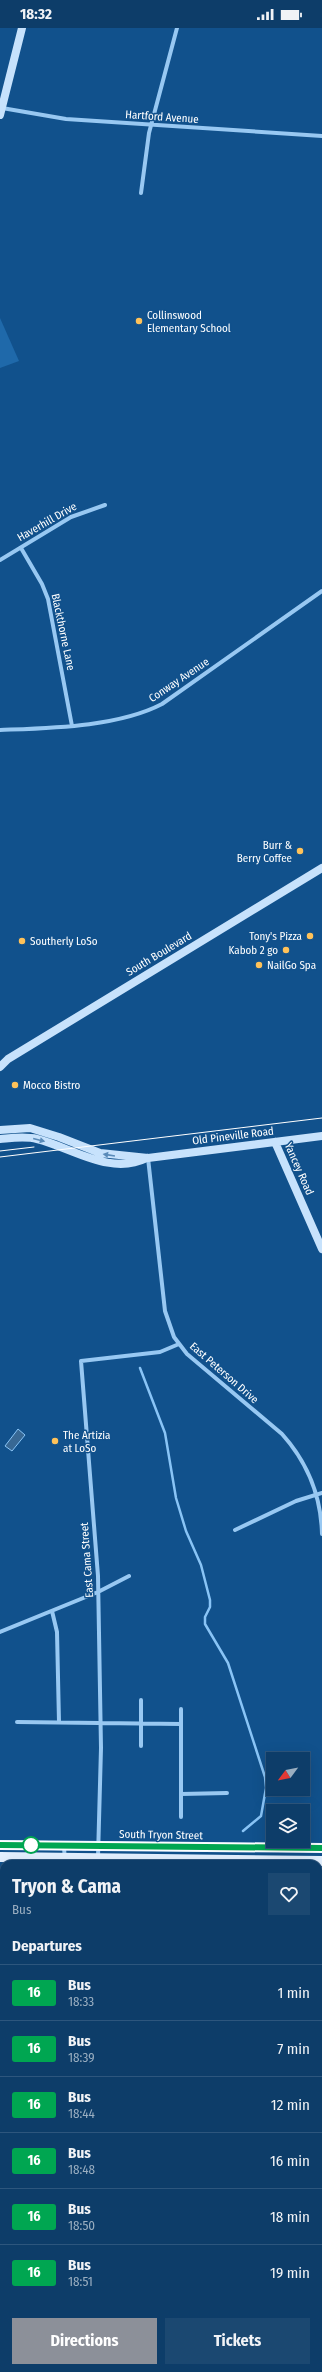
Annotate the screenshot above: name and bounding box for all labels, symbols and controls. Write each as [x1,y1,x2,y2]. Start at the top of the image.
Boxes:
text: 18:32 [20,5,52,23]
street label: Hartford Avenue [125,108,199,126]
place label: Collinswood Elementary School [147,309,231,335]
marker: Collinswood Elementary School [134,316,144,326]
street label: Haverhill Drive [15,500,79,544]
street label: Blackthorne Lane [48,592,78,672]
street label: Conway Avenue [146,655,212,705]
place label: Burr & Berry Coffee [237,839,292,865]
marker: Burr & Berry Coffee [295,846,305,856]
street label: South Boulevard [124,929,194,979]
place label: Tony's Pizza [249,930,302,943]
marker: Tony's Pizza [305,931,315,941]
place label: Southerly LoSo [30,935,98,948]
marker: Southerly LoSo [17,936,27,946]
place label: Kabob 2 go [229,944,278,957]
marker: Kabob 2 go [281,945,291,955]
place label: NailGo Spa [267,959,316,972]
marker: NailGo Spa [254,960,264,970]
place label: Mocco Bistro [23,1079,81,1092]
marker: Mocco Bistro [10,1080,20,1090]
street label: Old Pineville Road [191,1125,275,1147]
one-way arrow [33,1137,45,1143]
street label: Yancey Road [282,1141,316,1197]
one-way arrow [103,1152,115,1158]
street label: East Peterson Drive [187,1340,261,1406]
place label: The Artizia at LoSo [63,1429,110,1455]
marker: The Artizia at LoSo [50,1436,60,1446]
street label: East Cama Street [78,1521,96,1598]
north arrow [266,1752,310,1796]
map controls [266,1752,310,1848]
button: layers [266,1804,310,1848]
street label: South Tryon Street [119,1828,203,1842]
unlabelled marker [22,1836,40,1854]
button: heart [268,1873,310,1915]
text: Tryon & Cama [12,1875,121,1898]
text: Bus [12,1902,31,1917]
text: Departures [12,1937,82,1955]
text: Bus [68,1976,91,1994]
text: 16 [27,1984,41,2001]
text: 1 min [277,1984,310,2002]
text: 18:33 [68,1994,94,2009]
text: Bus [68,2032,91,2050]
text: 16 [27,2040,41,2057]
text: 7 min [277,2040,310,2058]
text: 18:39 [68,2050,94,2065]
text: Bus [68,2088,91,2106]
text: 16 [27,2096,41,2113]
text: 12 min [271,2096,310,2114]
text: 18:44 [68,2106,95,2121]
text: Bus [68,2144,91,2162]
text: 16 [27,2152,41,2169]
text: 16 min [270,2152,310,2170]
text: 18:48 [68,2162,95,2177]
text: Bus [68,2200,91,2218]
text: 16 [27,2208,41,2225]
text: 18 min [270,2208,310,2226]
text: 18:50 [68,2218,95,2233]
text: Bus [68,2256,91,2274]
text: 16 [27,2264,41,2281]
text: 19 min [270,2264,310,2282]
text: 18:51 [68,2274,93,2289]
button: Directions [12,2318,157,2364]
button: Tickets [165,2318,310,2364]

